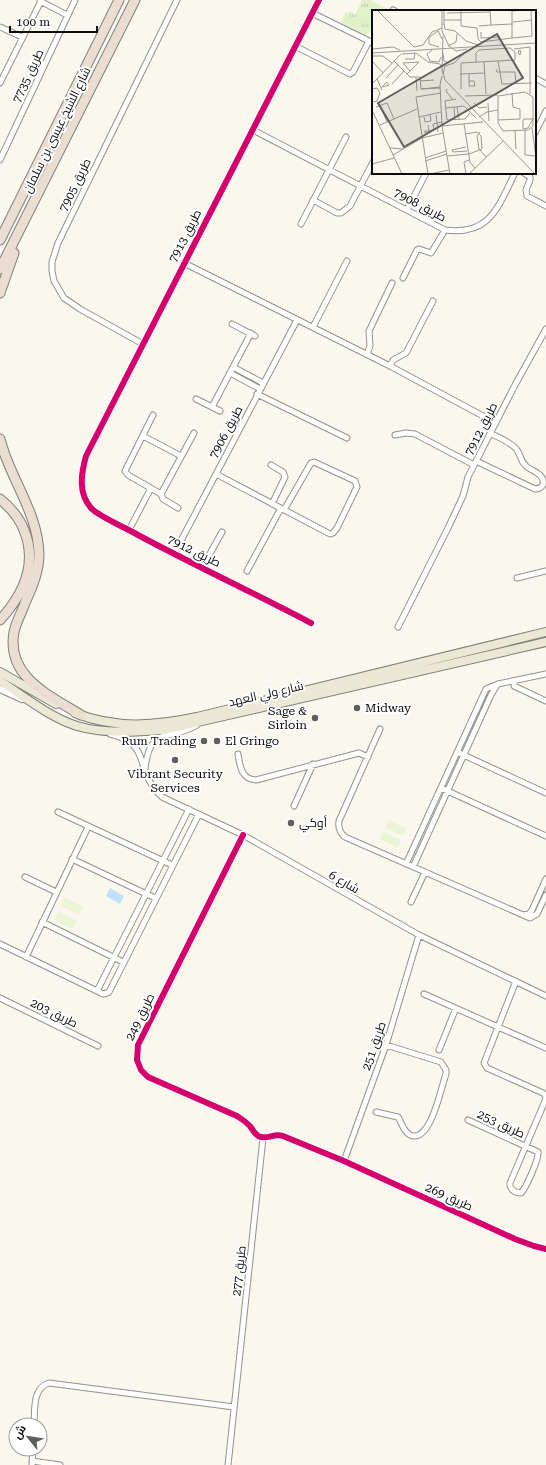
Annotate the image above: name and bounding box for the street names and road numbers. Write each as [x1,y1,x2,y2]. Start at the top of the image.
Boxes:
street label: طريق 7735 [10,47,46,105]
street label: شارع الشيخ عيسى بن سلمان [20,65,95,196]
street label: طريق 7905 [56,156,94,214]
street label: طريق 7908 [391,185,449,225]
street label: طريق 7913 [166,207,204,265]
street label: طريق 7912 [462,400,500,458]
street label: طريق 7906 [206,403,246,461]
street label: طريق 7912 [165,532,223,570]
street label: شارع ولي العهد [227,679,306,712]
street label: شارع 6 [326,868,362,897]
street label: طريق 249 [123,991,157,1043]
street label: طريق 203 [28,996,80,1030]
street label: طريق 251 [359,1020,389,1072]
street label: طريق 253 [475,1107,527,1141]
street label: طريق 269 [423,1180,475,1214]
street label: طريق 277 [229,1245,249,1297]

